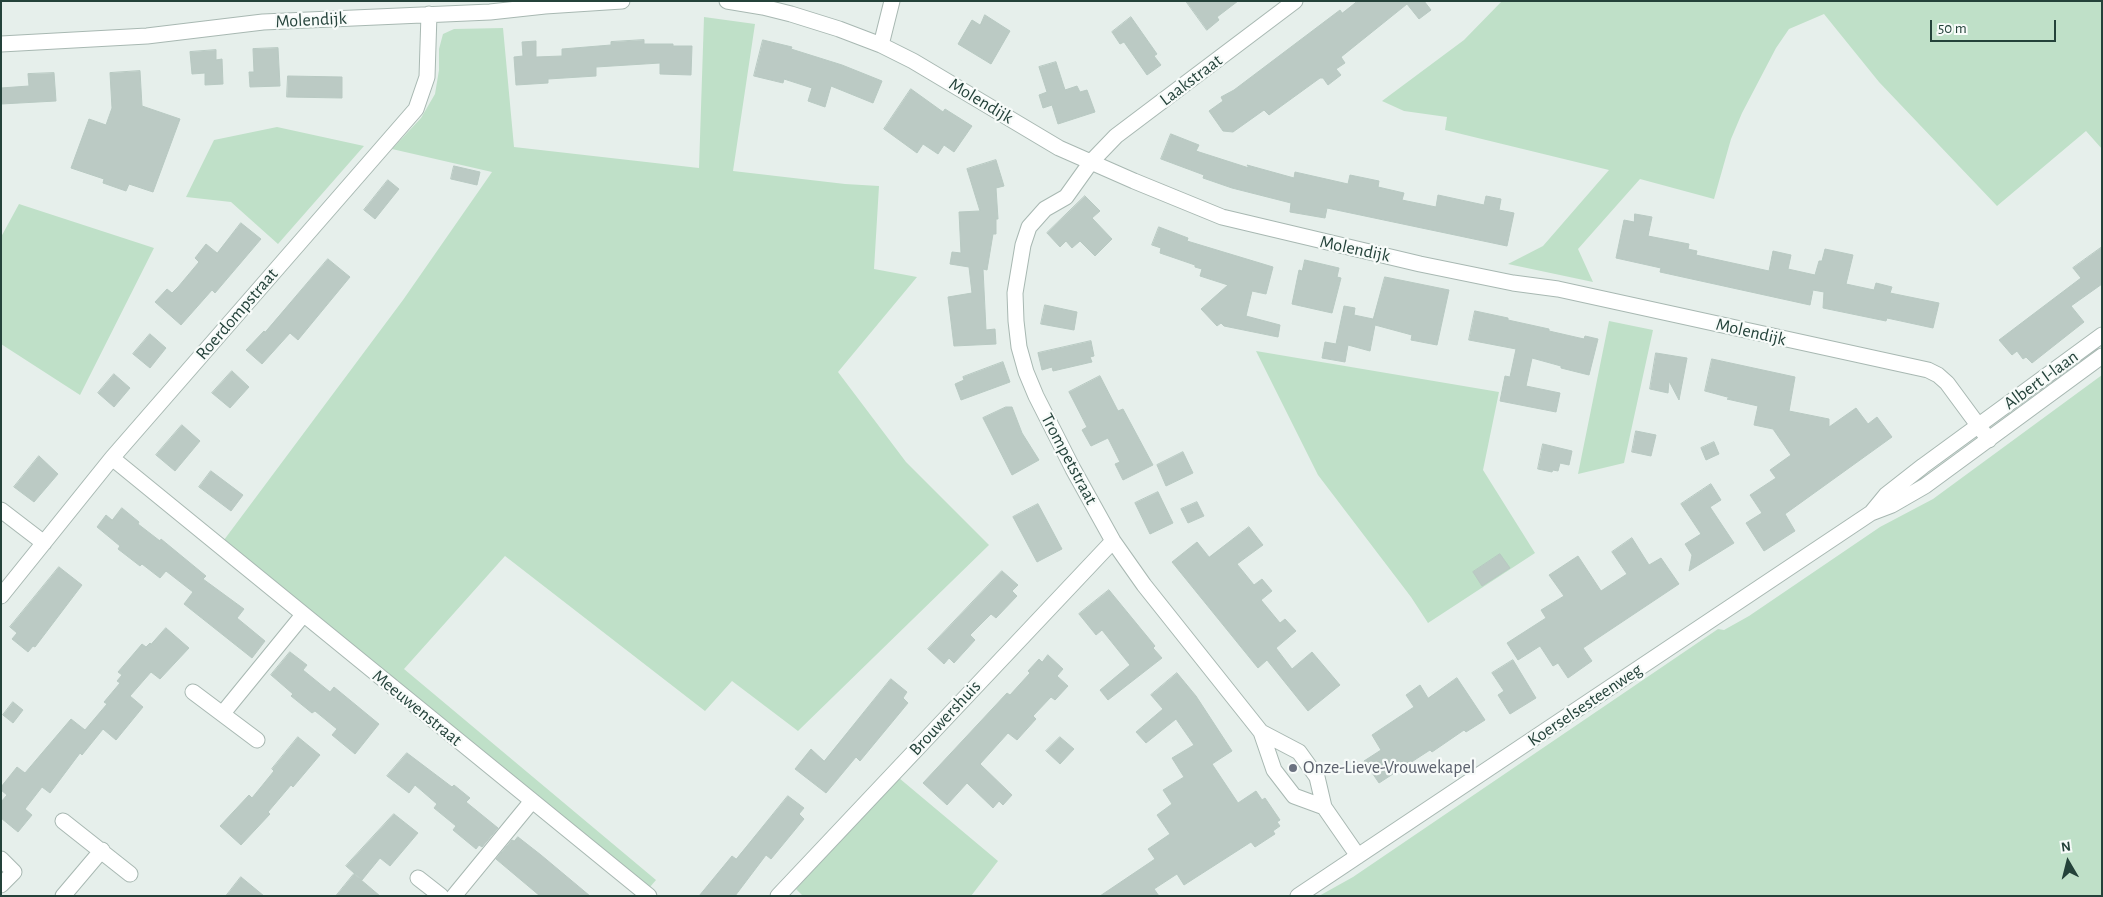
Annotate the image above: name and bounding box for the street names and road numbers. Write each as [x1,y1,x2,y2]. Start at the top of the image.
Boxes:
street label: Molendijk [275,7,347,33]
street label: Laakstraat [1155,49,1227,111]
street label: Molendijk [945,73,1017,129]
street label: Molendijk [1318,231,1392,267]
street label: Roerdompstraat [191,264,283,364]
street label: Molendijk [1714,313,1788,351]
street label: Albert I-laan [1999,346,2083,414]
street label: Trompetstraat [1036,410,1102,508]
street label: Koerselsesteenweg [1524,659,1646,751]
street label: Meeuwenstraat [368,665,466,751]
street label: Brouwershuis [905,676,985,760]

